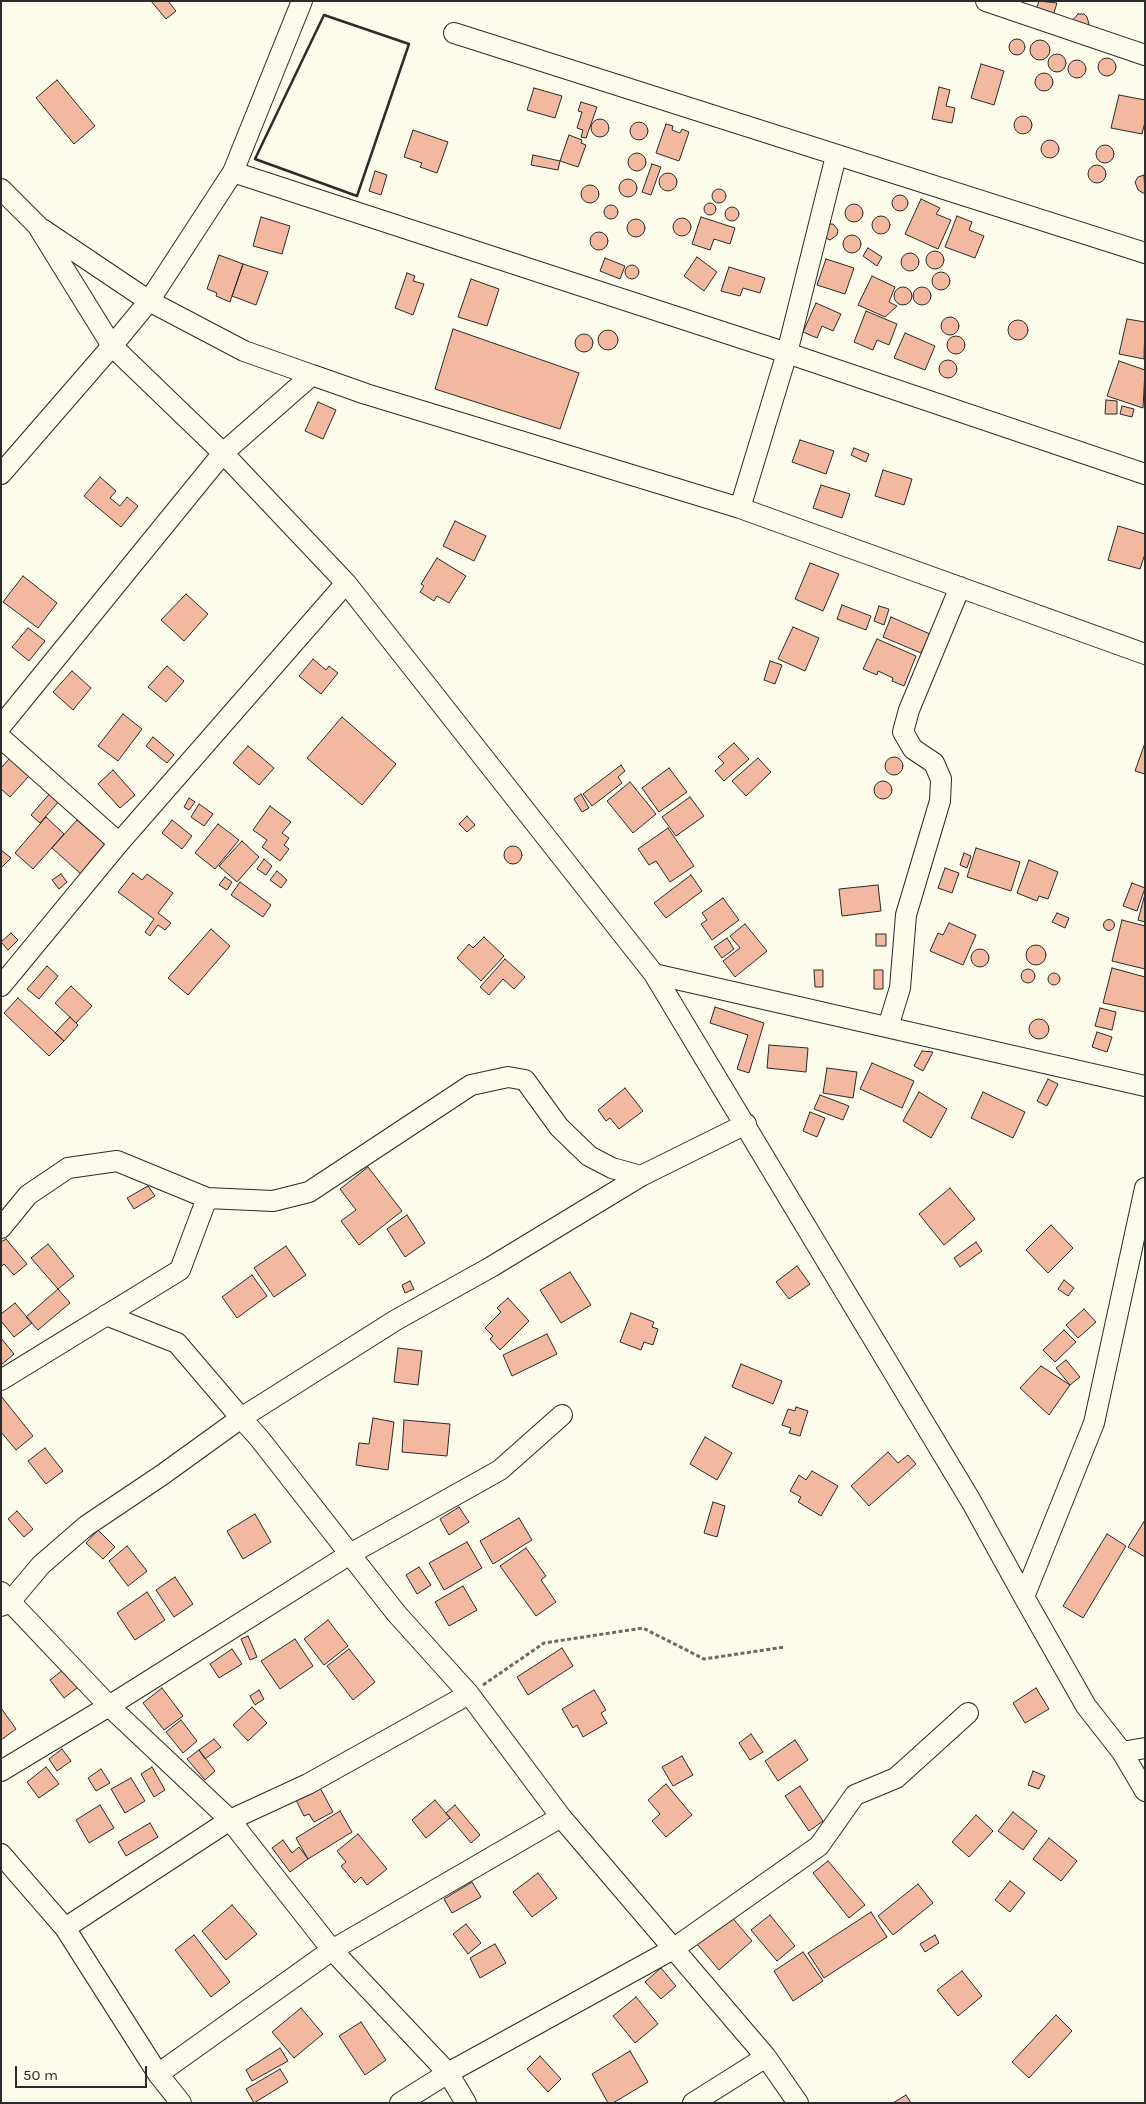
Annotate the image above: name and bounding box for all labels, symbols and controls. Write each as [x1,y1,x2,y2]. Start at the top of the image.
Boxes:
scale bar [18,2056,150,2088]
text: 50 m [23,2066,58,2084]

